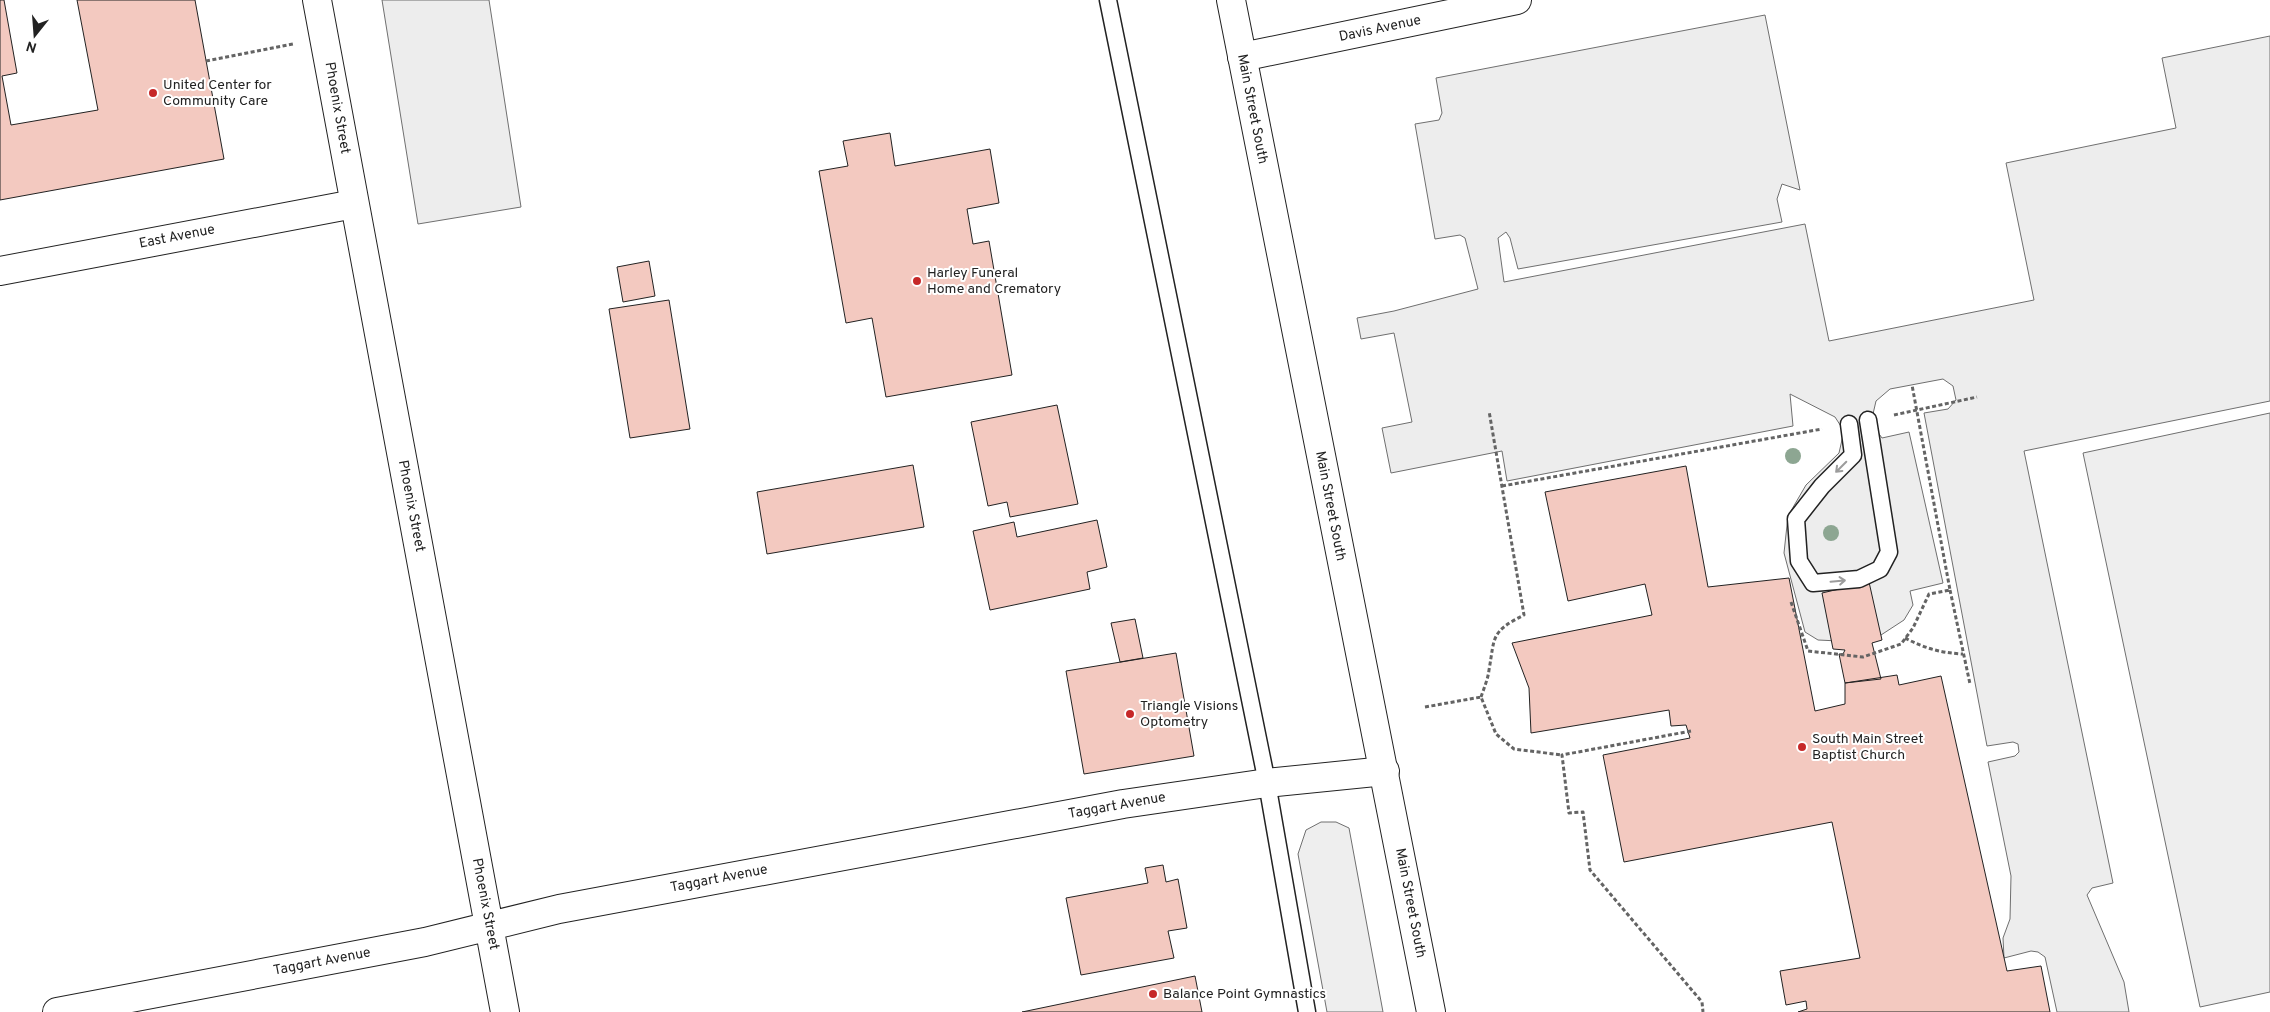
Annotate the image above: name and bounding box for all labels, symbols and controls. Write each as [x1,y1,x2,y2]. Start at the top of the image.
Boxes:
north arrow [10,10,60,60]
street label: Davis Avenue [1337,12,1423,46]
text: N [24,36,39,56]
street label: Main Street South [1233,53,1271,165]
street label: Phoenix Street [321,61,353,155]
place label: United Center for Community Care [163,77,272,110]
marker: United Center for Community Care [147,87,159,99]
street label: East Avenue [138,221,216,253]
place label: Harley Funeral Home and Crematory [927,265,1061,298]
marker: Harley Funeral Home and Crematory [911,275,923,287]
street label: Main Street South [1311,450,1349,562]
street label: Phoenix Street [394,459,428,553]
one-way arrow [1835,461,1847,474]
one-way arrow [1830,576,1846,586]
place label: Triangle Visions Optometry [1140,698,1238,731]
marker: Triangle Visions Optometry [1124,708,1136,720]
place label: South Main Street Baptist Church [1812,731,1923,764]
marker: South Main Street Baptist Church [1796,741,1808,753]
street label: Taggart Avenue [1067,789,1167,823]
street label: Main Street South [1391,847,1429,959]
street label: Phoenix Street [468,857,502,951]
street label: Taggart Avenue [669,861,769,897]
street label: Taggart Avenue [272,944,372,980]
place label: Balance Point Gymnastics [1163,986,1326,1003]
marker: Balance Point Gymnastics [1147,988,1159,1000]

